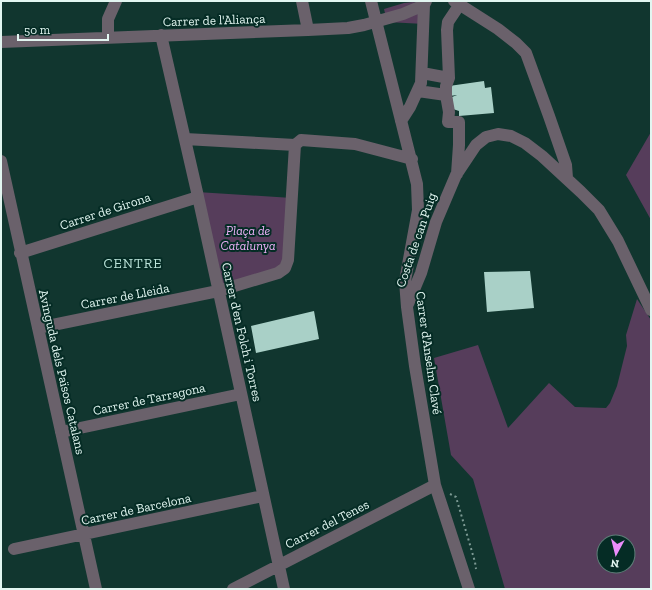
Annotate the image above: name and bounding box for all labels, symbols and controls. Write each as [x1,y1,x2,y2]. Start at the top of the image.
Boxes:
street label: Carrer de l'Aliança [162,11,266,29]
scale bar [18,16,108,42]
text: 50 m [24,23,51,37]
street label: Carrer de Girona [58,189,153,233]
street label: Costa de can Puig [393,191,439,289]
park label: Plaça de Catalunya [221,223,275,253]
district label: CENTRE [103,255,163,272]
street label: Carrer d'en Folch i Torres [219,261,265,403]
street label: Carrer de Lleida [79,280,171,312]
street label: Avinguda dels Països Catalans [36,288,88,456]
street label: Carrer d'Anselm Clavé [413,290,445,416]
street label: Carrer de Tarragona [91,380,207,418]
street label: Carrer de Barcelona [80,490,193,528]
street label: Carrer del Tenes [283,496,372,552]
north arrow [596,534,636,574]
text: N [609,556,620,570]

